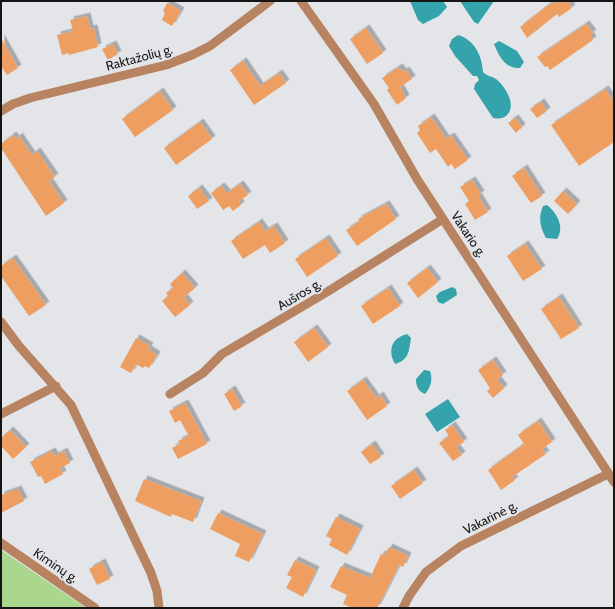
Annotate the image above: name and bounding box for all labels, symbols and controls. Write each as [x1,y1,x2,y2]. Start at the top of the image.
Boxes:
street label: Raktažolių g. [104,40,174,74]
street label: Vakario g. [448,208,490,260]
street label: Aušros g. [274,274,324,313]
street label: Vakarinė g. [460,496,520,537]
street label: Kiminų g. [30,544,82,586]

